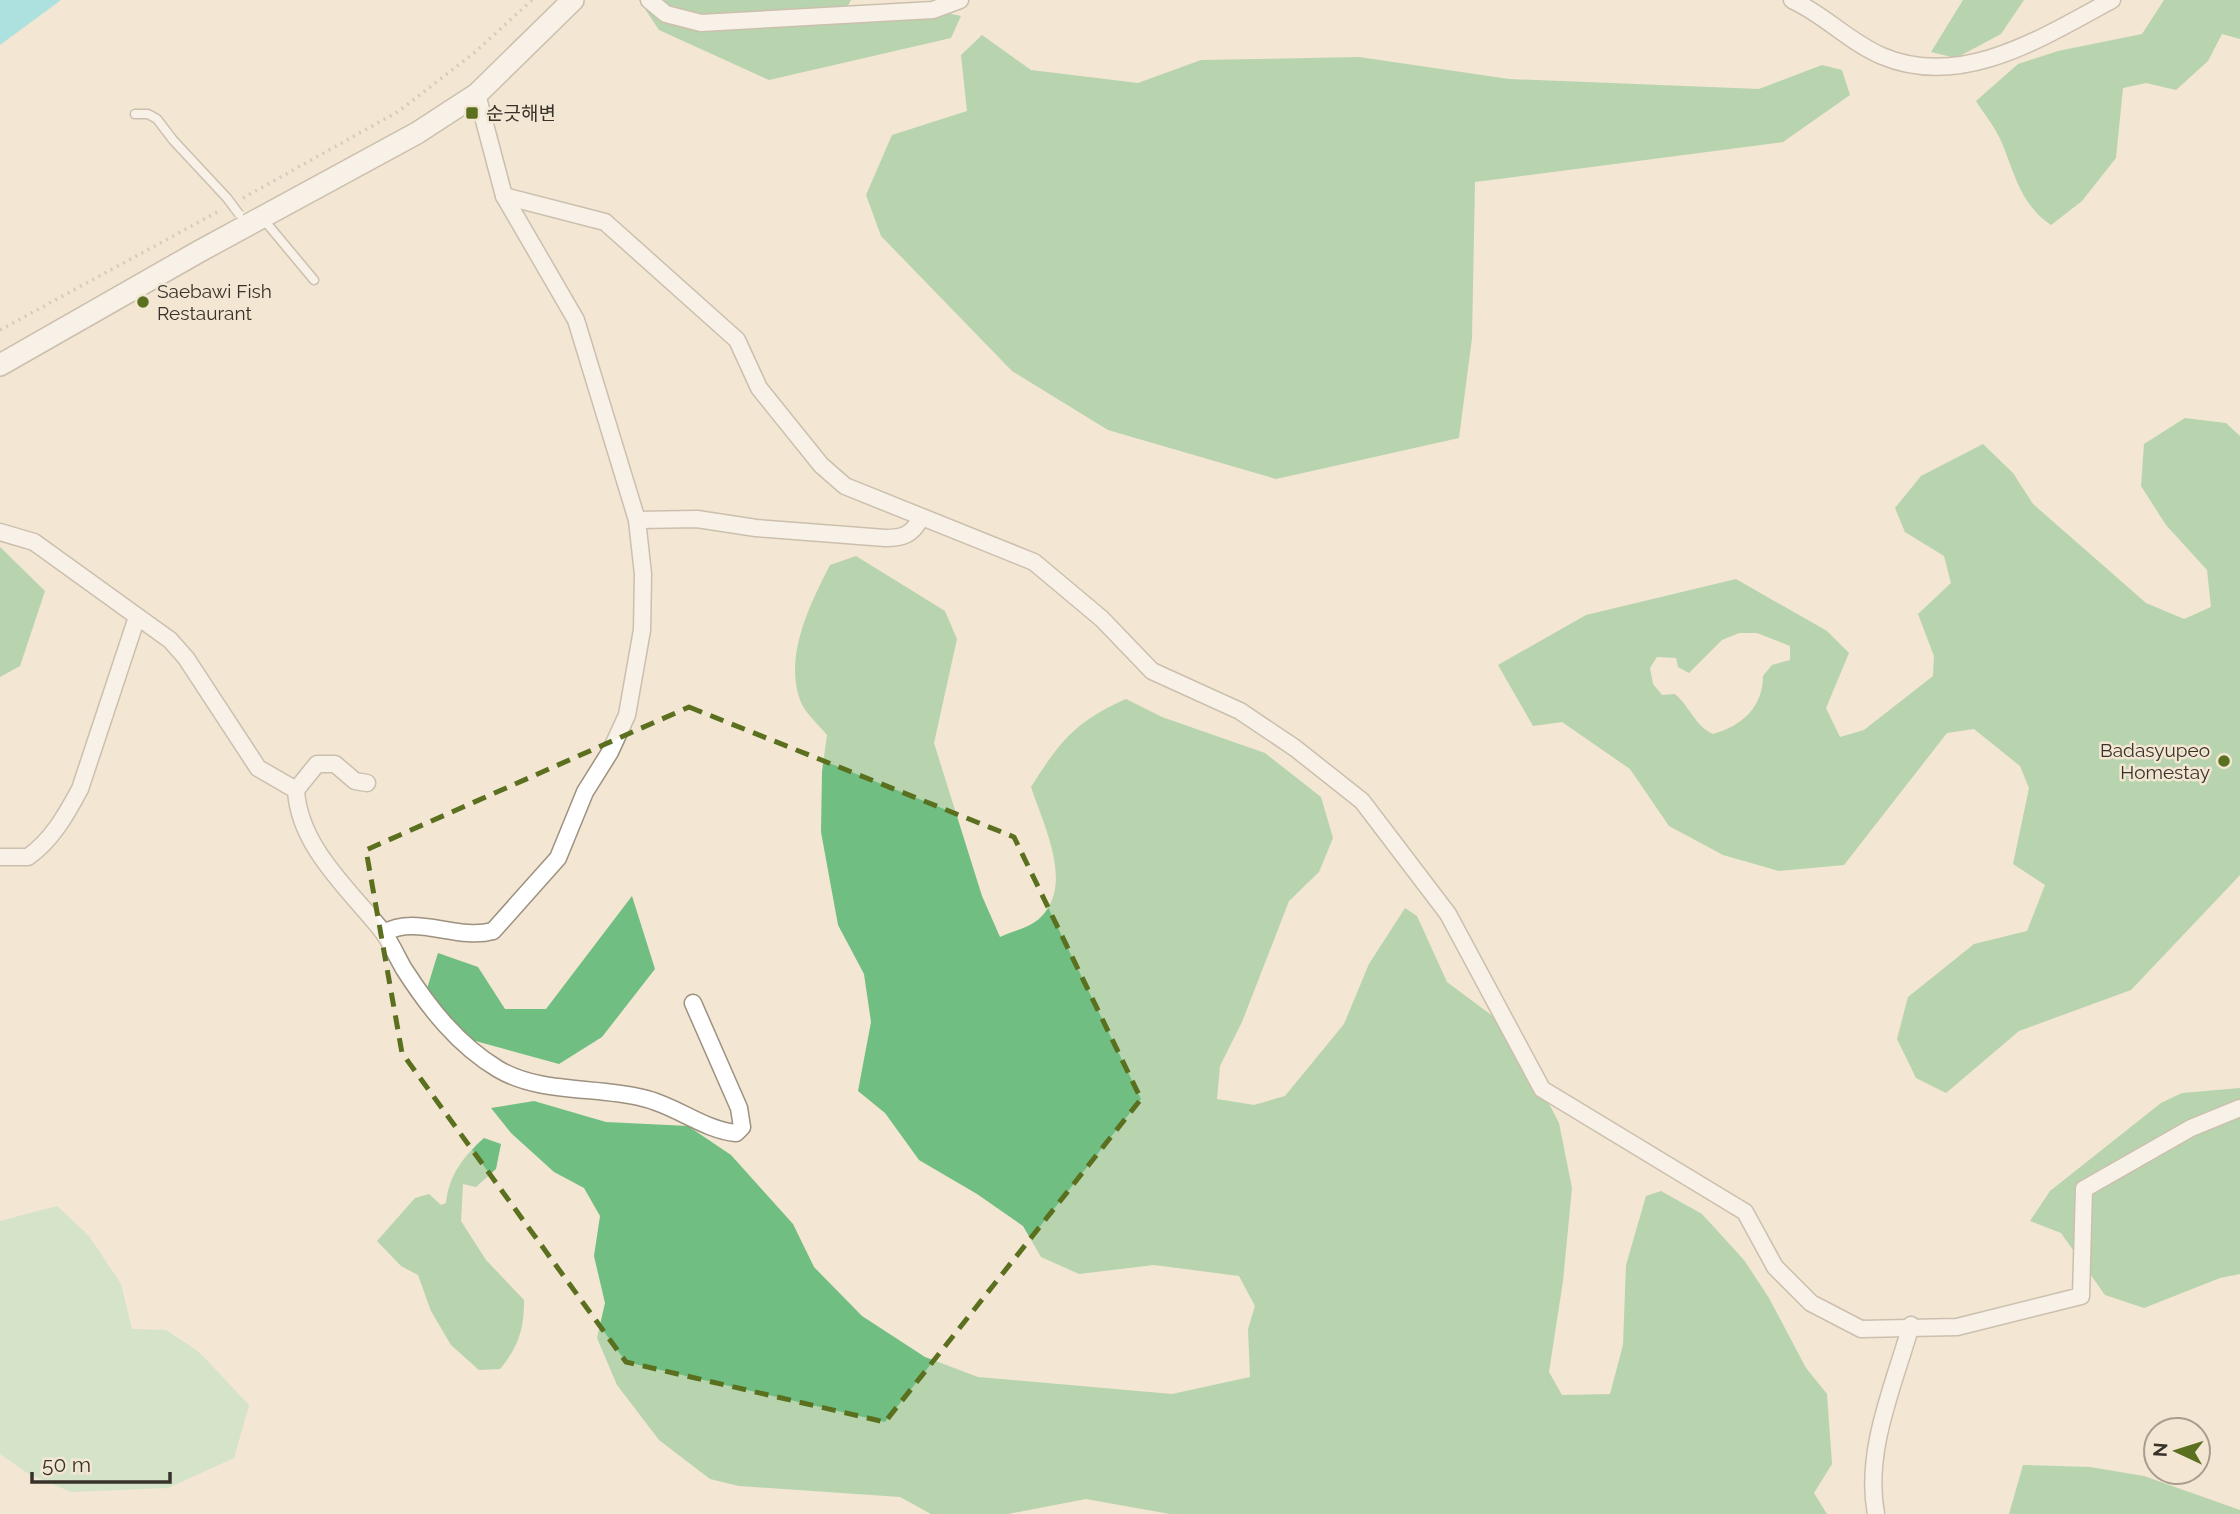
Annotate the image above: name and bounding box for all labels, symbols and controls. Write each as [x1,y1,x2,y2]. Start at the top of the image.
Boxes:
place label: 순긋해변 [486,102,556,124]
marker: 순긋해변 [464,105,480,121]
place label: Saebawi Fish Restaurant [157,280,272,324]
marker: Saebawi Fish Restaurant [135,294,151,310]
place label: Badasyupeo Homestay [2100,739,2210,783]
marker: Badasyupeo Homestay [2216,753,2232,769]
north arrow [2142,1416,2212,1486]
scale bar [32,1440,170,1484]
text: N [2149,1442,2172,1458]
text: 50 m [42,1452,91,1477]

